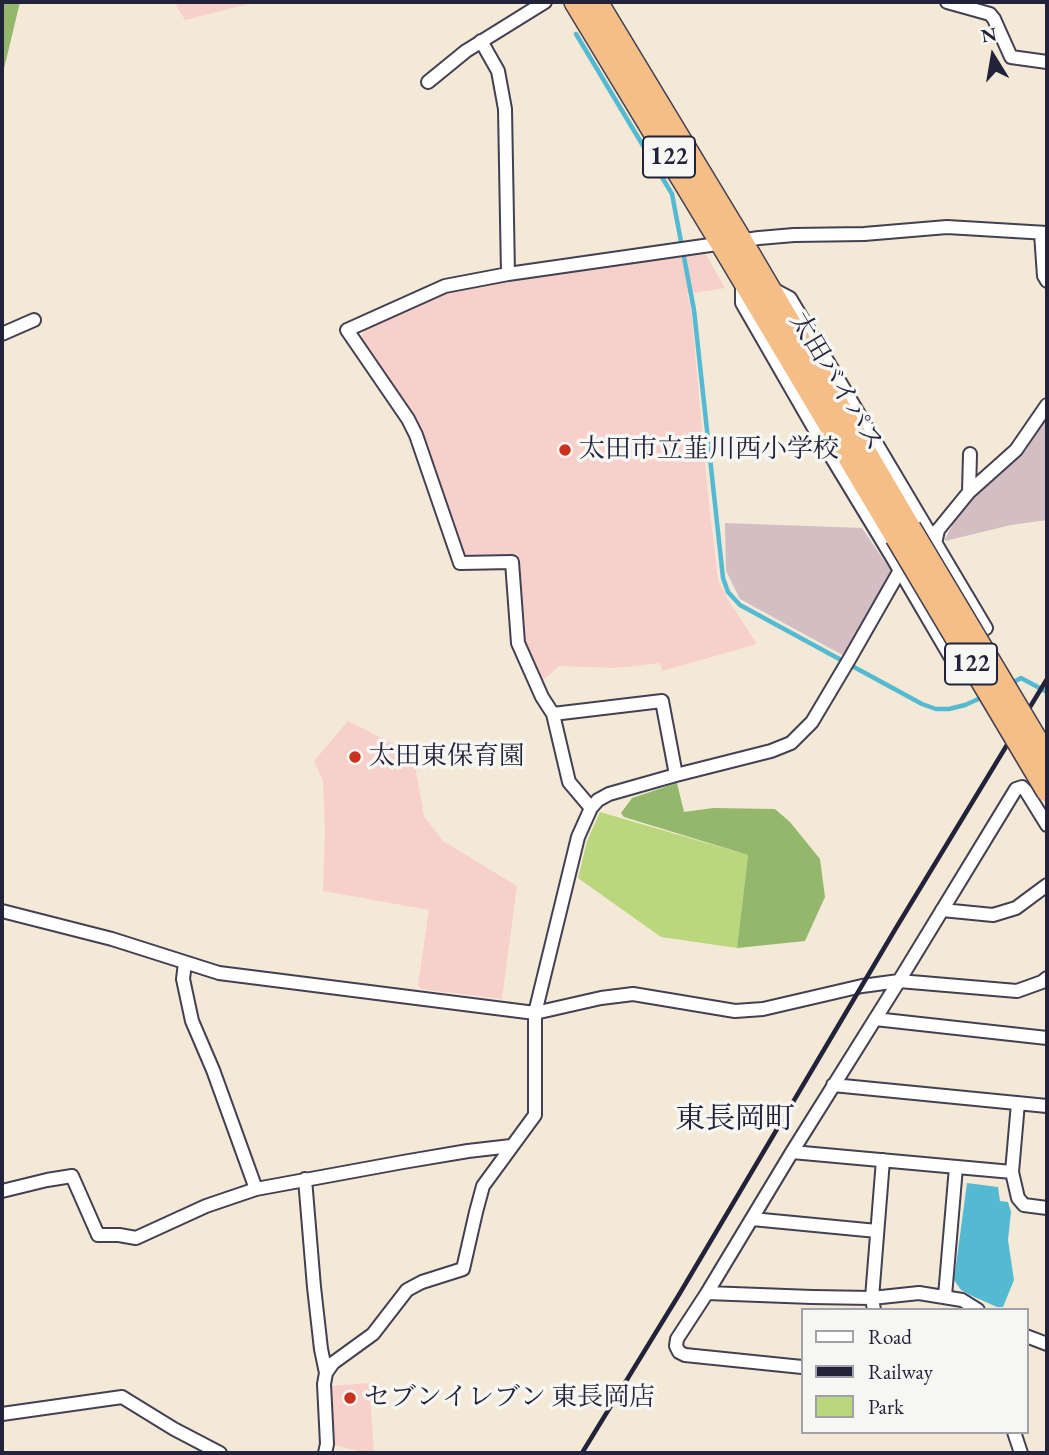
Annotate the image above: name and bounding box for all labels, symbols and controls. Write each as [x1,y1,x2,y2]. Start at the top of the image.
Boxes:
north arrow [958,21,1028,91]
text: N [979,21,999,49]
road number: 122 [643,136,695,177]
street label: 太田バイパス [782,307,890,457]
place label: 太田市立韮川西小学校 [579,434,839,466]
marker: 太田市立韮川西小学校 [557,442,573,458]
road number: 122 [945,644,997,684]
place label: 太田東保育園 [369,741,525,773]
marker: 太田東保育園 [347,749,363,765]
district label: 東長岡町 [675,1102,795,1138]
legend [800,1308,1028,1434]
text: Road [868,1323,912,1350]
text: Railway [868,1358,933,1385]
place label: セブンイレブン 東長岡店 [364,1382,655,1414]
marker: セブンイレブン 東長岡店 [342,1390,358,1406]
text: Park [868,1393,904,1420]

